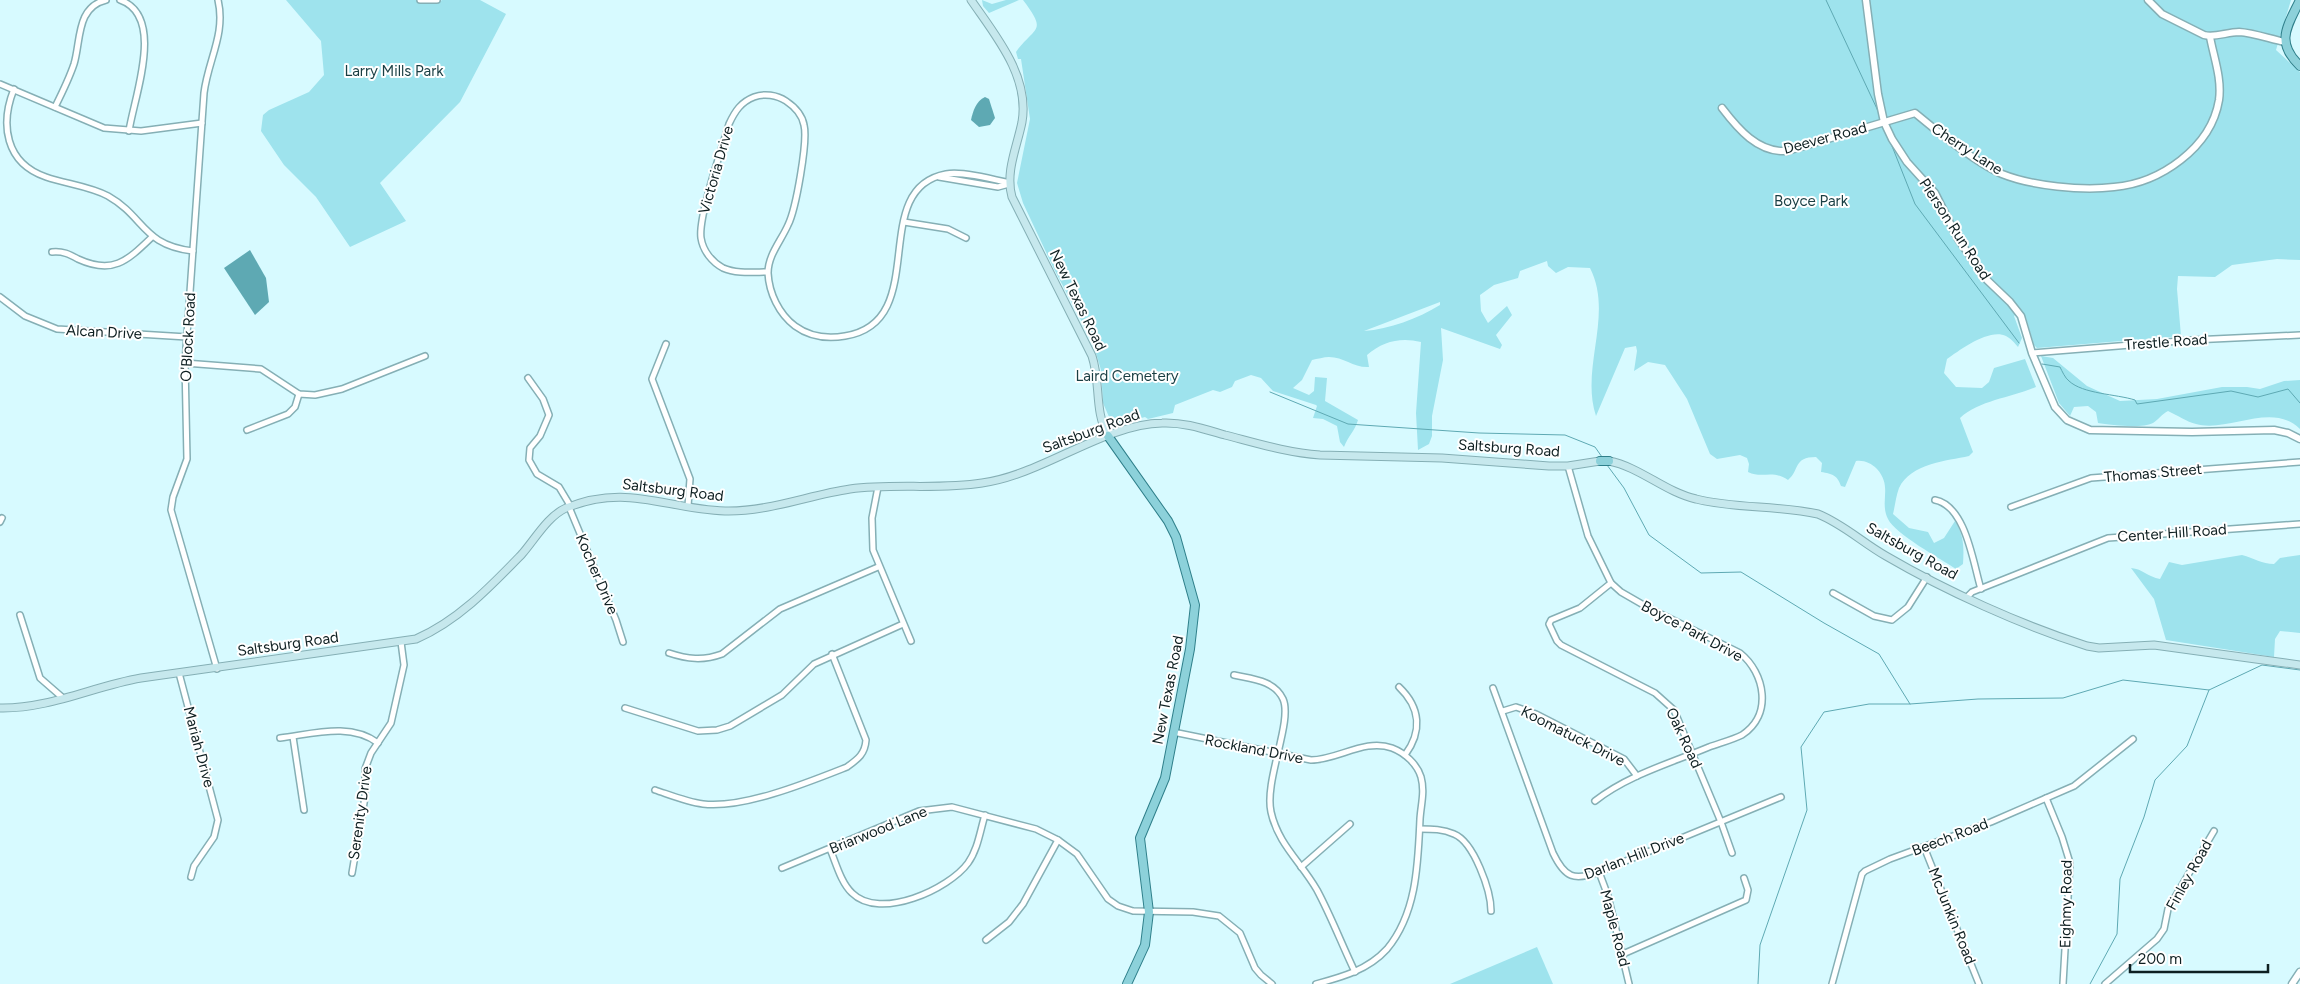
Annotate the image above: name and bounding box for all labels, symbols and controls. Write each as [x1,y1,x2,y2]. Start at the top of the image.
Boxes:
park label: Larry Mills Park [344,62,444,80]
street label: Deever Road [1781,118,1869,158]
street label: Cherry Lane [1928,119,2006,179]
street label: Victoria Drive [695,124,737,216]
street label: Pierson Run Road [1915,175,1995,283]
park label: Boyce Park [1774,192,1849,210]
street label: New Texas Road [1046,246,1110,354]
street label: O'Block Road [177,292,199,382]
street label: Alcan Drive [66,321,142,343]
street label: Trestle Road [2124,330,2208,354]
park label: Laird Cemetery [1075,367,1179,385]
street label: Saltsburg Road [1040,405,1142,457]
street label: Saltsburg Road [1457,435,1561,461]
street label: Thomas Street [2103,460,2203,486]
street label: Saltsburg Road [621,475,725,505]
street label: Saltsburg Road [1863,518,1961,584]
street label: Center Hill Road [2117,520,2227,546]
street label: Kocher Drive [572,531,622,617]
street label: Boyce Park Drive [1638,597,1746,665]
street label: Saltsburg Road [236,628,340,660]
street label: New Texas Road [1149,634,1187,746]
street label: Koomatuck Drive [1518,702,1628,770]
street label: Mariah Drive [180,704,218,790]
street label: Oak Road [1662,705,1706,771]
street label: Rockland Drive [1203,731,1305,767]
street label: Serenity Drive [345,765,375,861]
street label: Briarwood Lane [826,802,930,858]
street label: Beech Road [1909,814,1991,860]
street label: Darlan Hill Drive [1581,829,1687,883]
street label: Finley Road [2162,837,2216,913]
street label: Eighmy Road [2056,860,2076,948]
street label: McJunkin Road [1924,865,1980,967]
street label: Maple Road [1596,888,1634,968]
scale bar [2130,942,2268,974]
text: 200 m [2138,950,2182,968]

